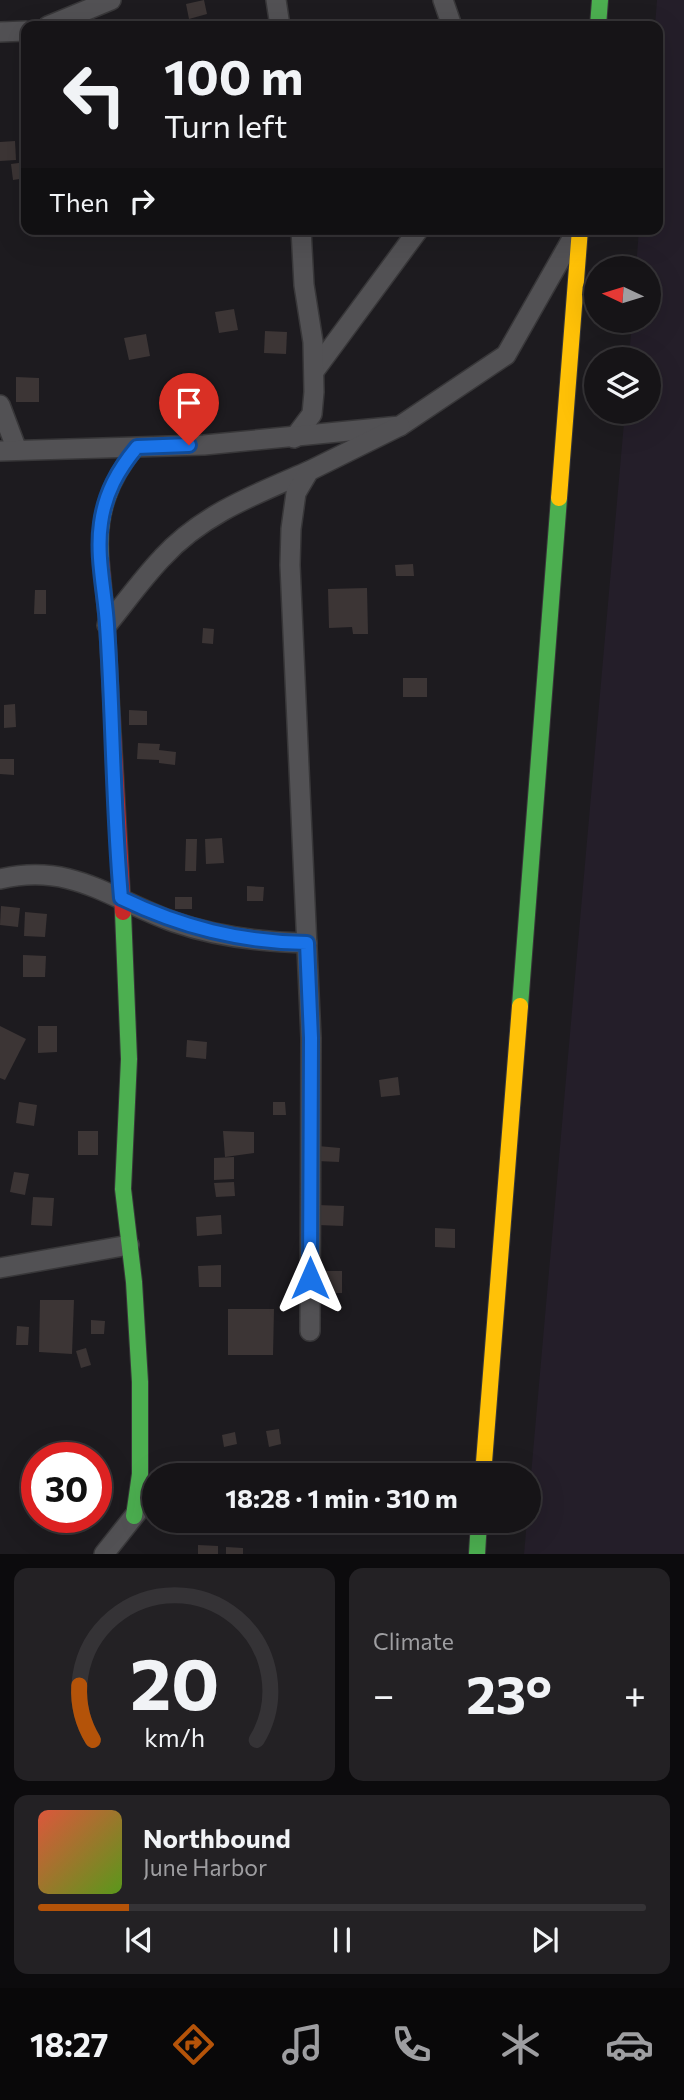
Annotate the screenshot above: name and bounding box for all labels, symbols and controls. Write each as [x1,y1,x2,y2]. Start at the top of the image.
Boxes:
text: 100 m [164,45,303,105]
icon: left [49,49,140,140]
text: Turn left [164,105,288,145]
icon: right [123,182,161,220]
text: Then [49,186,109,217]
north arrow [584,256,662,332]
map controls [584,256,661,424]
button: layers [584,347,661,424]
pin [159,373,219,445]
icon: arrive [170,384,208,422]
position arrow [273,1241,347,1315]
speed limit sign: 30 [21,1442,112,1533]
text: 18:28 · 1 min · 310 m [225,1482,458,1513]
text: Climate [373,1627,454,1655]
text: 20 [130,1637,219,1726]
text: 23° [466,1661,552,1725]
text: − [373,1670,395,1717]
text: + [624,1670,646,1717]
text: km/h [144,1722,205,1752]
text: Northbound [143,1822,291,1853]
text: June Harbor [143,1853,267,1881]
icon: previous [120,1921,158,1959]
icon: pause [323,1921,361,1959]
icon: next [526,1921,564,1959]
icon: directions [169,2020,218,2069]
icon: music [278,2020,327,2069]
icon: phone [387,2020,436,2069]
icon: climate [496,2020,545,2069]
icon: car [605,2020,654,2069]
text: 18:27 [30,2024,108,2064]

